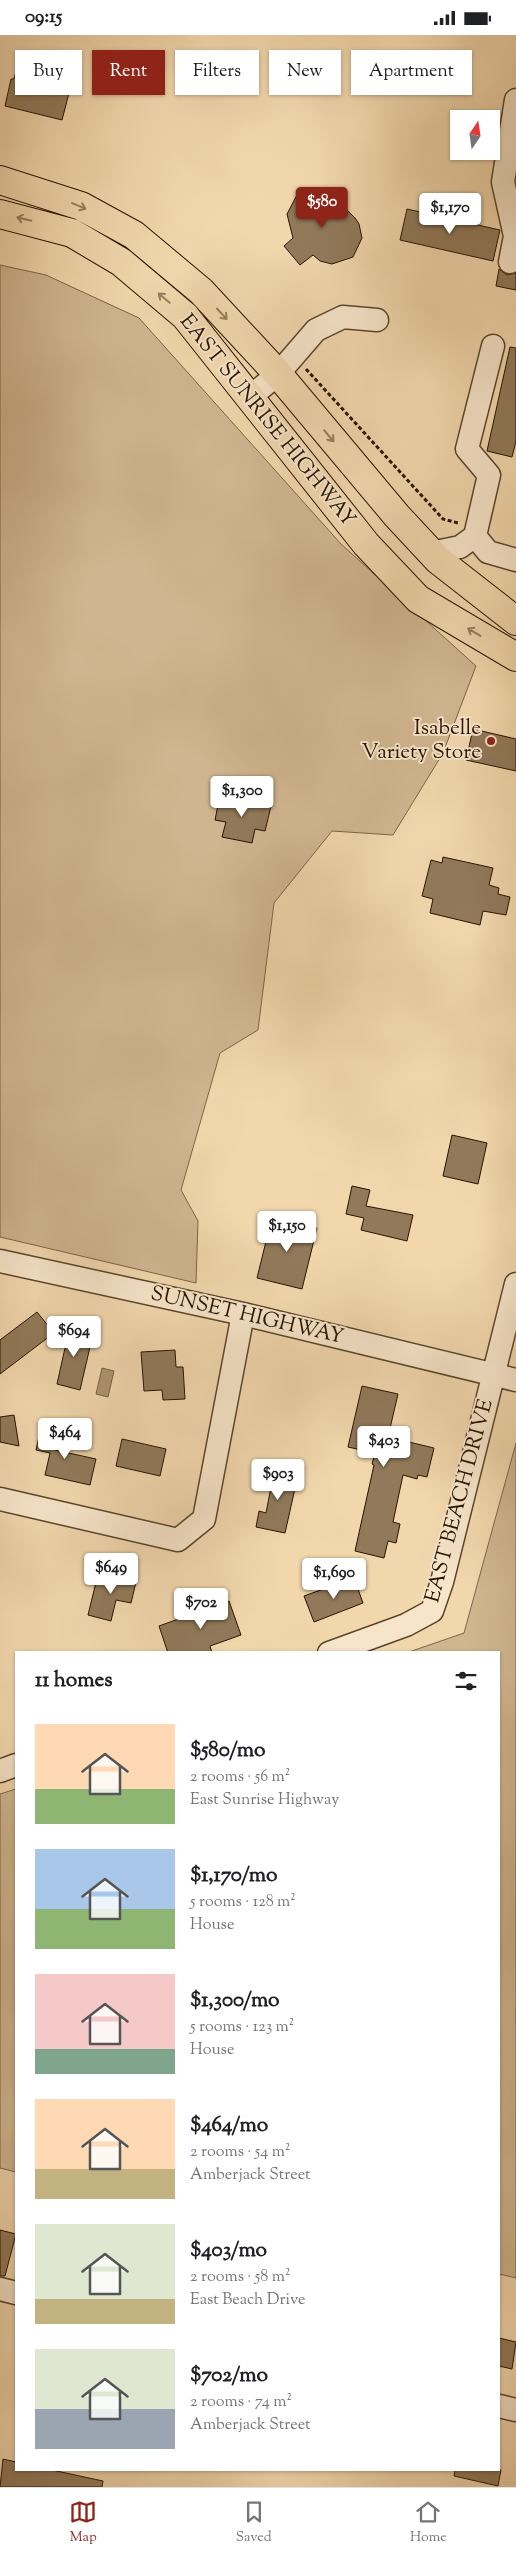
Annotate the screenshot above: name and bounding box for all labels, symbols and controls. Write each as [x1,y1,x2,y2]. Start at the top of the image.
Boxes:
text: 09:15 [25,4,62,31]
chip: Buy [15,50,82,95]
chip: Rent [92,50,165,95]
chip: Filters [175,50,259,95]
chip: New [269,50,341,95]
chip: Apartment [351,50,472,95]
north arrow [450,110,500,160]
map controls [450,110,500,160]
pin: $580 [292,187,352,229]
text: $580 [307,191,337,214]
pin: $1,170 [409,193,491,235]
text: $1,170 [430,197,470,220]
one-way arrow [72,203,87,212]
one-way arrow [16,214,32,223]
one-way arrow [157,292,170,303]
one-way arrow [216,307,228,320]
street label: EAST SUNRISE HIGHWAY [172,308,362,534]
one-way arrow [324,429,335,442]
one-way arrow [467,627,481,637]
place label: Isabelle Variety Store [362,714,481,768]
marker: Isabelle Variety Store [485,735,497,747]
pin: $1,300 [201,775,283,818]
text: $1,300 [221,780,263,803]
pin: $1,150 [246,1211,328,1253]
text: $1,150 [268,1215,306,1238]
street label: SUNSET HIGHWAY [147,1279,347,1353]
pin: $694 [44,1315,104,1358]
text: $694 [58,1320,90,1343]
street label: EAST BEACH DRIVE [418,1396,502,1606]
pin: $464 [35,1417,95,1460]
text: $464 [49,1422,81,1445]
pin: $403 [354,1425,414,1468]
text: $403 [368,1430,400,1453]
pin: $903 [248,1459,308,1501]
text: $903 [262,1463,294,1486]
pin: $649 [81,1553,141,1595]
text: $649 [95,1557,127,1580]
pin: $1,690 [293,1557,375,1600]
text: $1,690 [313,1562,355,1585]
pin: $702 [171,1587,231,1630]
text: $702 [185,1592,217,1615]
text: 11 homes [35,1666,113,1696]
icon: filters [452,1667,480,1695]
text: $580/mo [190,1736,266,1766]
icon: home [75,1744,135,1804]
text: 2 rooms · 56 m² [190,1766,290,1789]
text: East Sunrise Highway [190,1789,339,1812]
text: $1,170/mo [190,1861,277,1891]
icon: home [75,1869,135,1929]
text: 5 rooms · 128 m² [190,1891,296,1914]
text: House [190,1914,234,1937]
text: $1,300/mo [190,1986,280,2016]
icon: home [75,1994,135,2054]
text: 5 rooms · 123 m² [190,2016,294,2039]
text: House [190,2039,234,2062]
text: $464/mo [190,2111,268,2141]
icon: home [75,2119,135,2179]
text: 2 rooms · 54 m² [190,2141,290,2164]
text: Amberjack Street [190,2164,311,2187]
text: $403/mo [190,2236,267,2266]
icon: home [75,2244,135,2304]
text: 2 rooms · 58 m² [190,2266,290,2289]
text: East Beach Drive [190,2289,305,2312]
text: $702/mo [190,2361,268,2391]
icon: home [75,2369,135,2429]
text: 2 rooms · 74 m² [190,2391,292,2414]
text: Amberjack Street [190,2414,311,2437]
tab: Map [69,2498,97,2548]
tab: Saved [236,2498,272,2548]
tab: Home [410,2498,447,2548]

